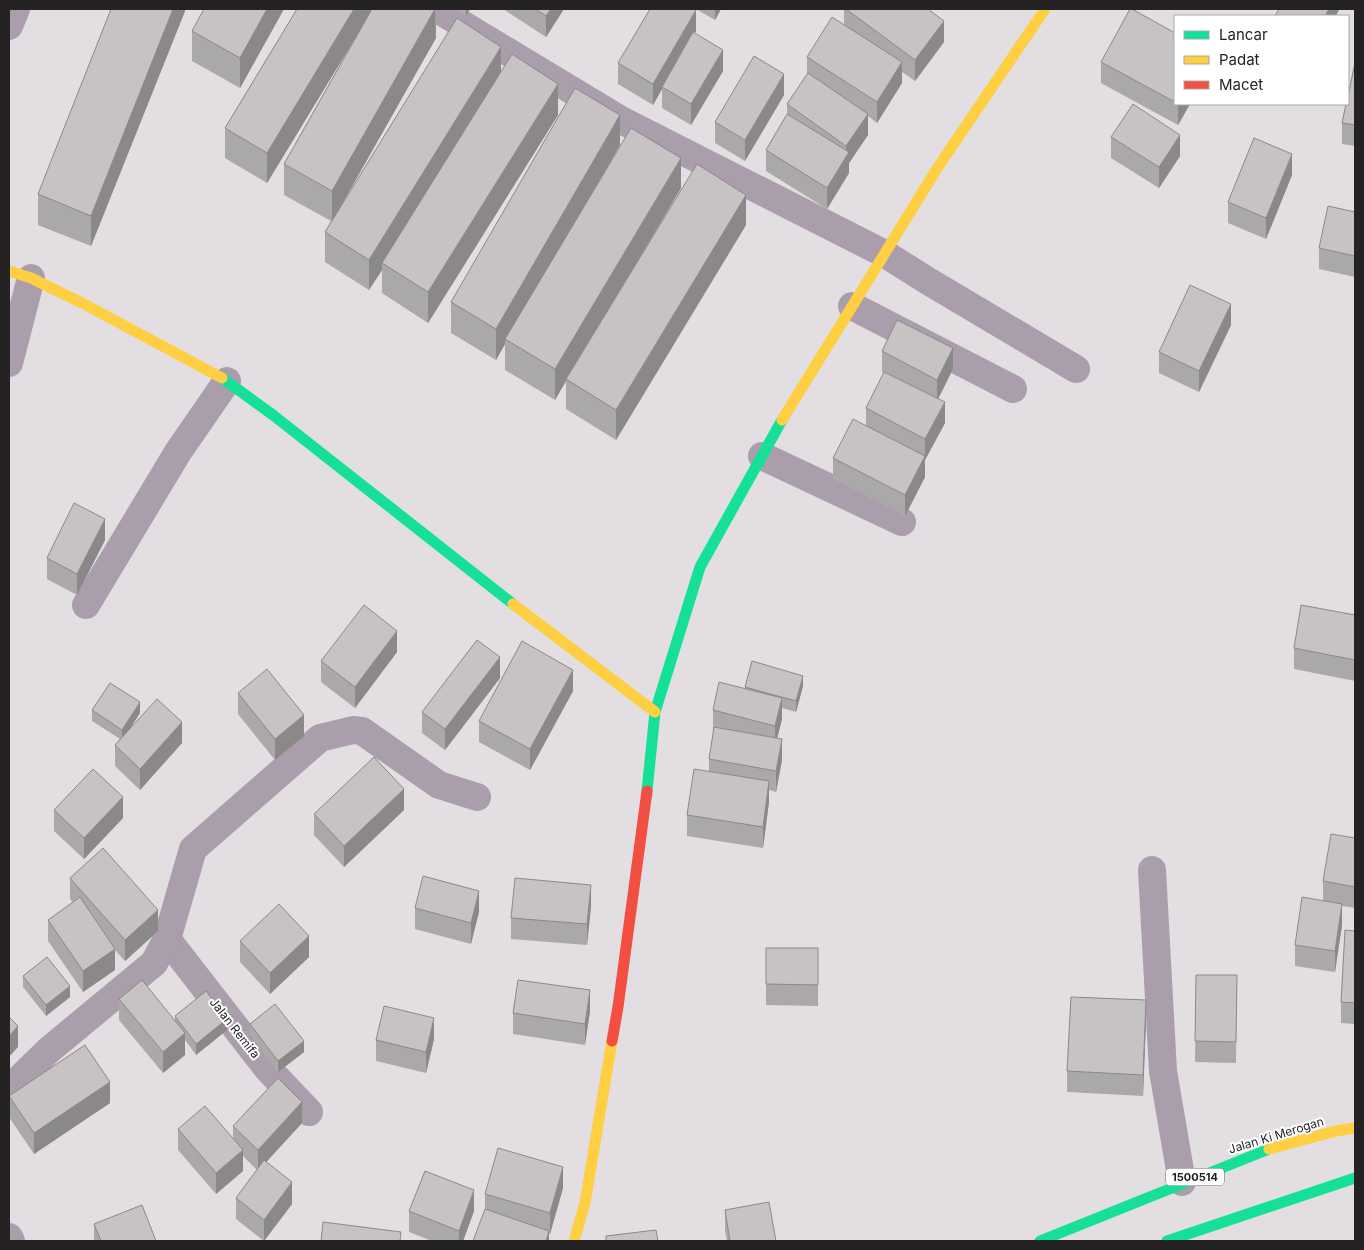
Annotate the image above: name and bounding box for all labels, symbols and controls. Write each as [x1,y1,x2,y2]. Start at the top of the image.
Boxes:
legend [1174,15,1349,105]
text: Lancar [1219,25,1268,44]
text: Padat [1219,50,1260,69]
text: Macet [1219,75,1263,94]
street label: Jalan Remifa [207,995,263,1061]
street label: Jalan Ki Merogan [1227,1113,1325,1157]
road number: 1500514 [1166,1168,1224,1186]

